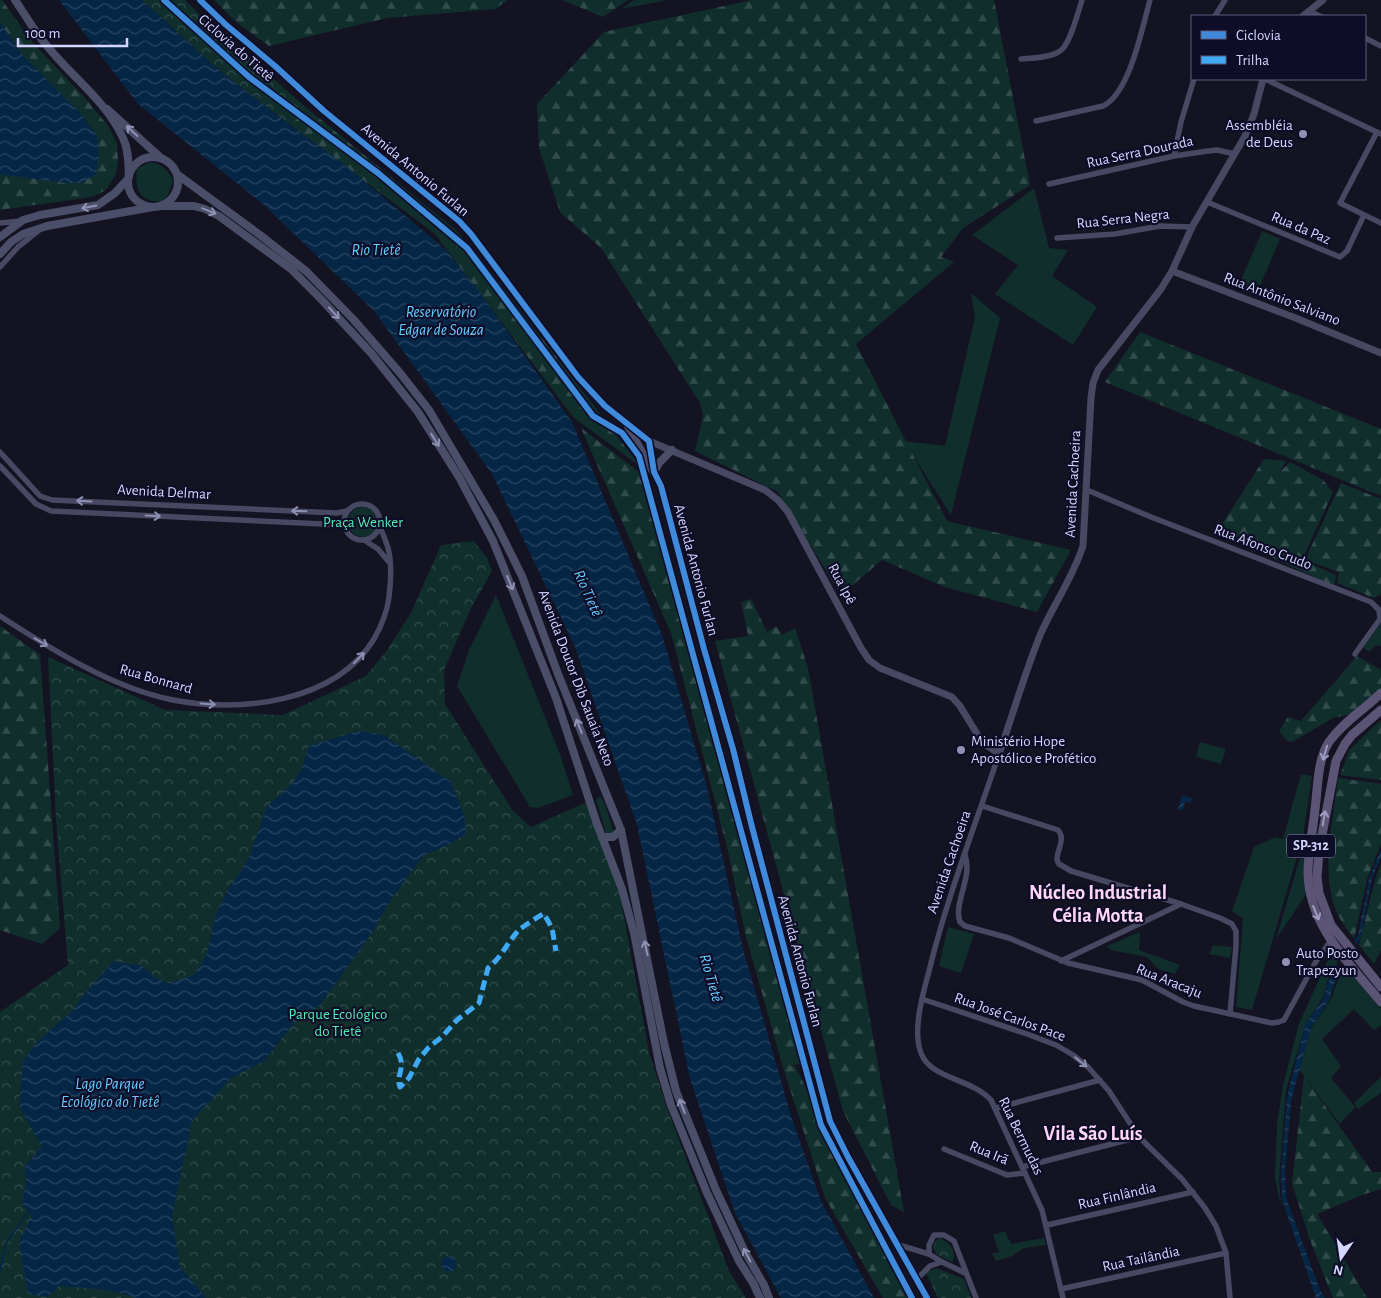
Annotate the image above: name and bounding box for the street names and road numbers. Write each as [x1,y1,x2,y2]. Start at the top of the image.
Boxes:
street label: Ciclovia do Tietê [195,11,277,85]
street label: Avenida Antonio Furlan [358,121,472,219]
street label: Rua Serra Dourada [1085,133,1195,171]
street label: Rua Serra Negra [1076,207,1170,231]
street label: Rua da Paz [1269,209,1333,247]
street label: Rua Antônio Salviano [1222,270,1342,328]
street label: Avenida Cachoeira [1063,430,1083,538]
street label: Avenida Delmar [117,482,211,502]
street label: Avenida Antonio Furlan [671,503,721,637]
street label: Rua Afonso Crudo [1212,521,1314,573]
street label: Rua Ipê [825,561,859,607]
street label: Avenida Doutor Dib Sauaia Neto [535,588,617,768]
street label: Rua Bonnard [118,661,194,697]
street label: Avenida Cachoeira [924,809,974,915]
road number: SP-312 [1287,834,1335,858]
street label: Avenida Antonio Furlan [775,894,825,1028]
street label: Rua Aracaju [1134,961,1204,1001]
street label: Rua José Carlos Pace [952,990,1068,1044]
street label: Rua Bermudas [996,1095,1046,1177]
street label: Rua Irã [967,1138,1011,1168]
street label: Rua Finlândia [1077,1180,1157,1212]
street label: Rua Tailândia [1101,1243,1181,1275]

